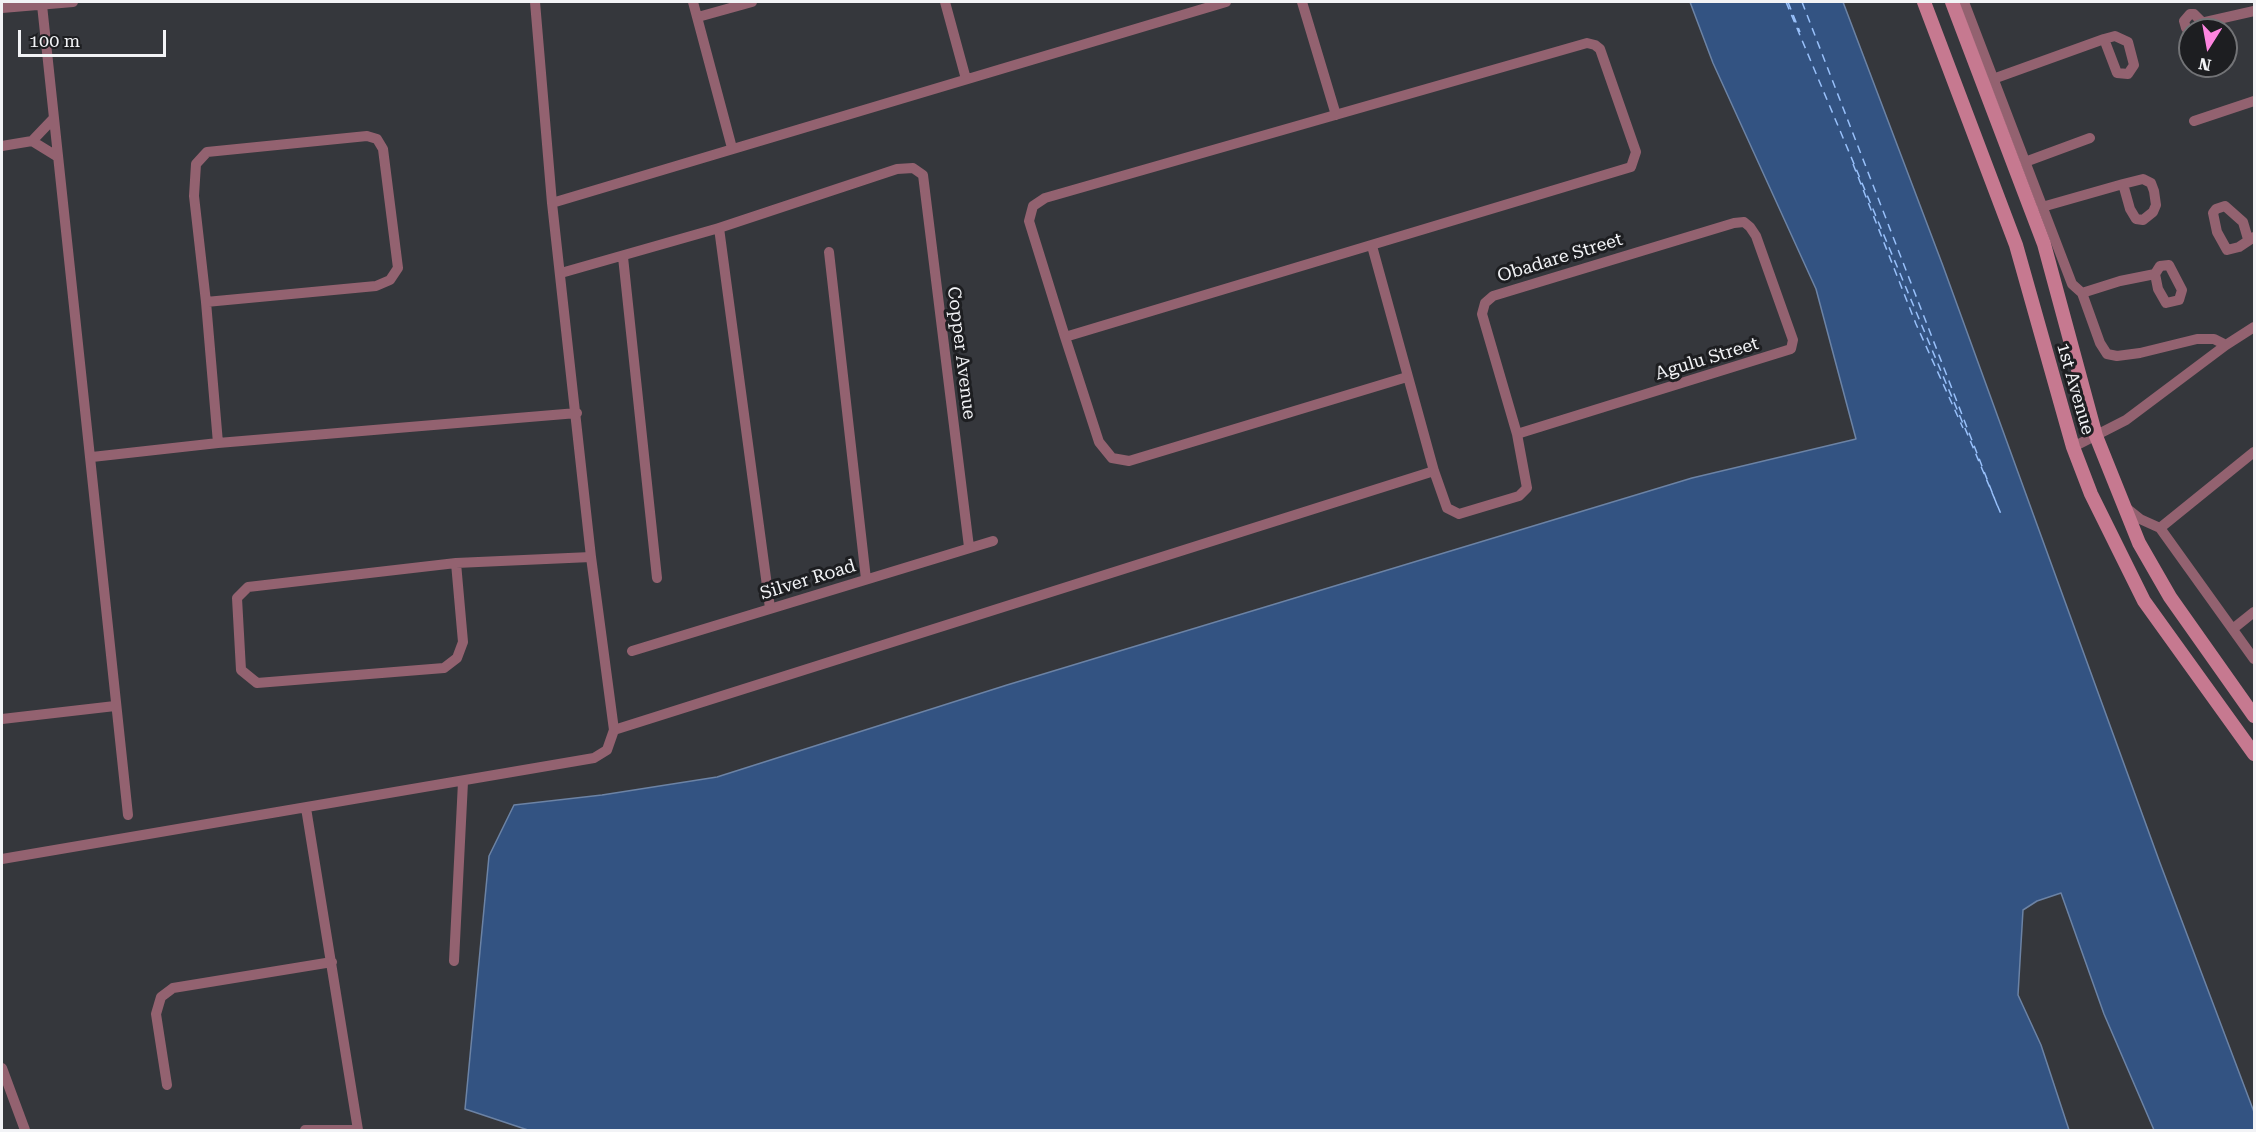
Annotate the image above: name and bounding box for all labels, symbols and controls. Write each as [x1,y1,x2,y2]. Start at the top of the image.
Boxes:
scale bar [21,18,170,56]
north arrow [2178,18,2238,78]
text: 100 m [29,30,80,51]
text: N [2197,54,2213,75]
street label: Obadare Street [1495,229,1625,287]
street label: Copper Avenue [942,285,980,421]
street label: Agulu Street [1653,333,1761,385]
street label: 1st Avenue [2052,341,2098,437]
street label: Silver Road [758,555,858,605]

